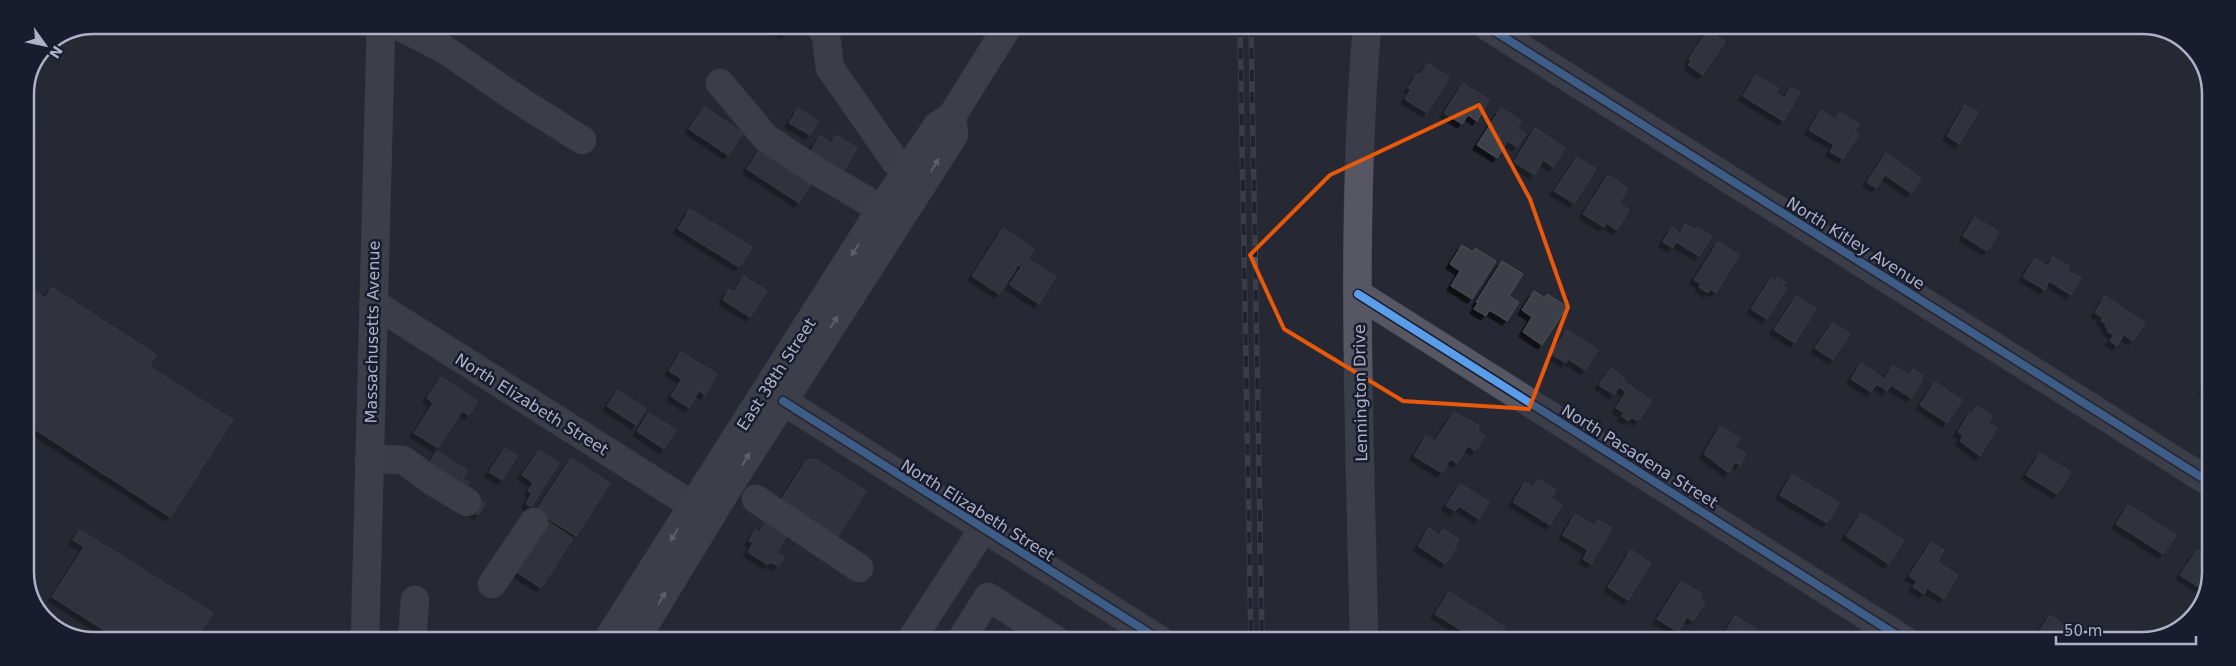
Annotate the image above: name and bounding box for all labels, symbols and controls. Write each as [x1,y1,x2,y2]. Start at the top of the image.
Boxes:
north arrow [20,20,70,70]
text: N [46,43,66,61]
one-way arrow [930,158,940,171]
street label: North Kitley Avenue [1783,193,1928,294]
street label: Massachusetts Avenue [361,240,384,424]
one-way arrow [851,243,860,257]
street label: East 38th Street [733,315,820,434]
one-way arrow [829,316,839,329]
street label: Lennington Drive [1350,324,1371,462]
street label: North Elizabeth Street [452,349,612,459]
street label: North Pasadena Street [1558,401,1721,512]
one-way arrow [742,452,751,466]
street label: North Elizabeth Street [898,455,1058,565]
one-way arrow [669,528,679,541]
one-way arrow [657,591,666,604]
scale bar [2056,614,2196,646]
text: 50 m [2064,622,2102,640]

